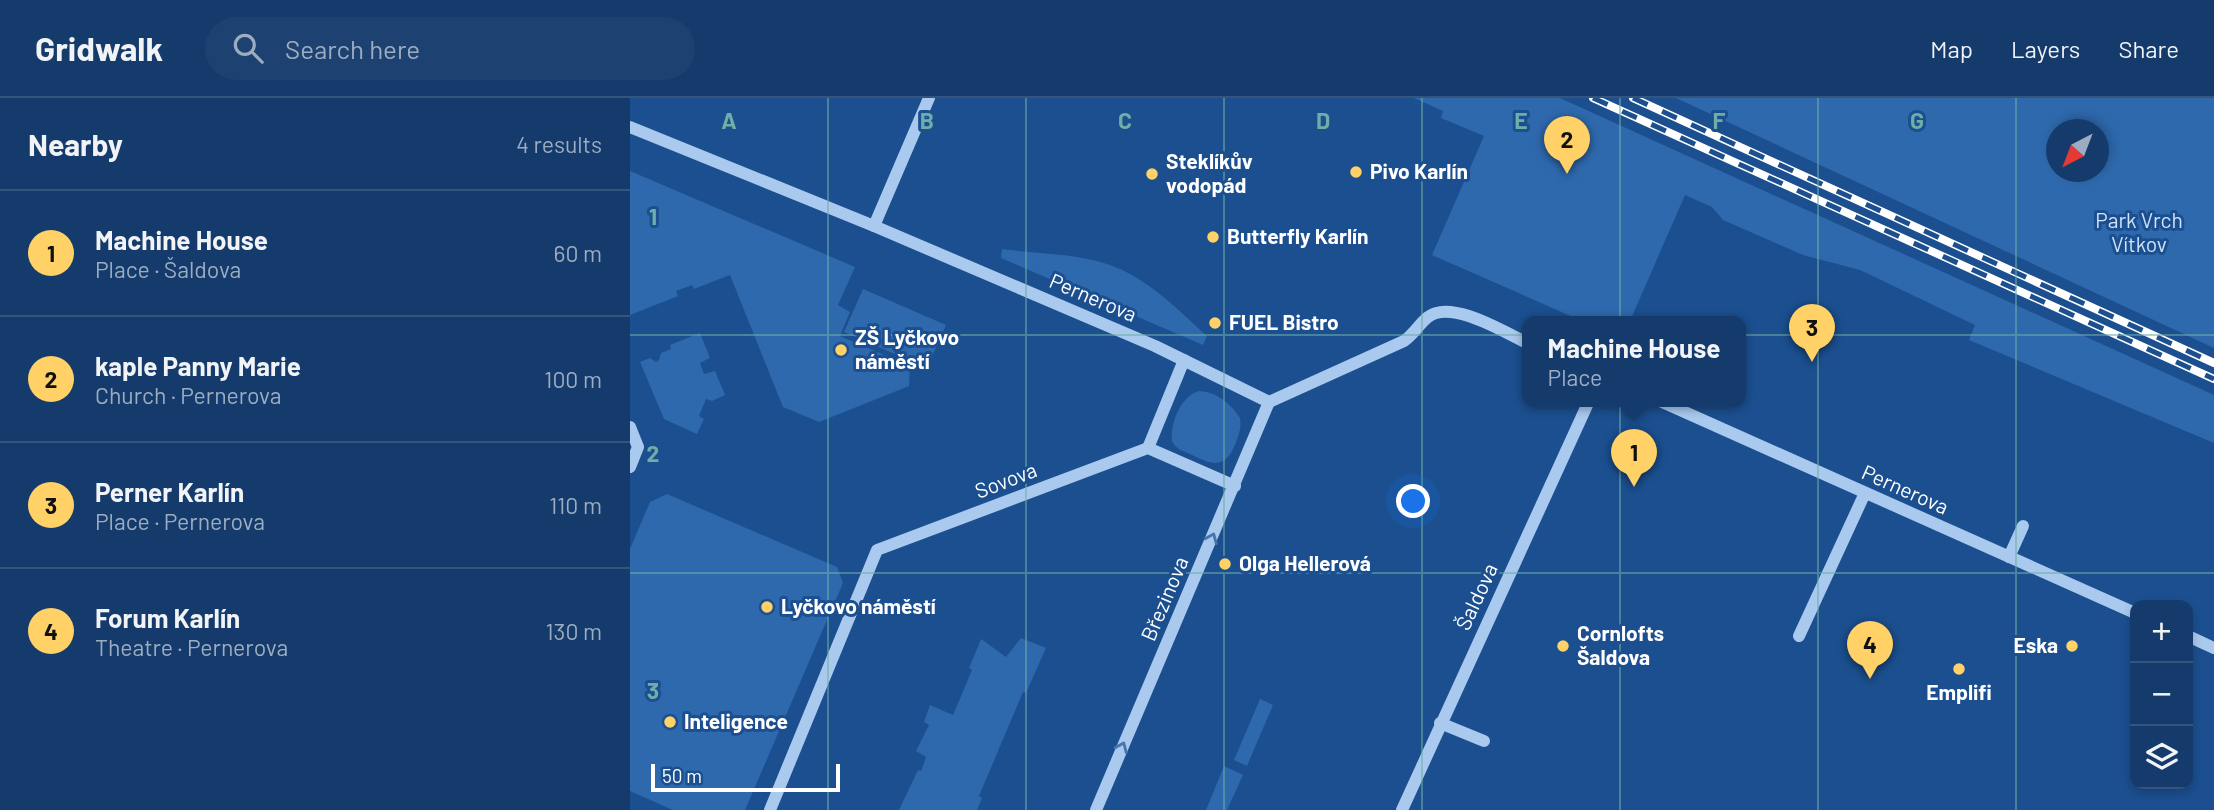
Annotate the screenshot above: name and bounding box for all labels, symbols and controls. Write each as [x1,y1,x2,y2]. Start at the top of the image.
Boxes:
search box [205,17,695,80]
text: Gridwalk [35,28,163,68]
icon: search [229,29,267,67]
text: Search here [285,33,420,64]
text: Map [1930,34,1973,63]
text: Layers [2011,34,2080,63]
text: Share [2118,34,2179,63]
text: A [721,106,737,134]
text: B [920,106,934,134]
text: C [1118,106,1132,134]
text: D [1316,106,1330,134]
text: E [1514,106,1528,134]
text: F [1713,106,1726,134]
text: G [1910,106,1924,134]
pin: 2 [1544,116,1590,174]
north arrow [2046,119,2109,182]
text: Nearby [28,126,123,162]
text: 4 results [516,130,602,158]
place label: Steklíkův vodopád [1166,148,1253,197]
place label: Pivo Karlín [1370,158,1468,183]
marker: Pivo Karlín [1348,164,1364,180]
marker: Steklíkův vodopád [1144,166,1160,182]
text: 1 [649,202,657,230]
park label: Park Vrch Vítkov [2095,207,2183,256]
place label: Butterfly Karlín [1227,223,1369,248]
text: Machine House [95,224,268,255]
marker: Butterfly Karlín [1205,229,1221,245]
text: 1 [47,239,55,267]
text: 60 m [554,239,602,267]
text: Place · Šaldova [95,255,241,283]
street label: Pernerova [1046,267,1141,326]
pin: 3 [1789,304,1835,362]
place label: FUEL Bistro [1229,309,1339,334]
marker: FUEL Bistro [1207,315,1223,331]
popup [1522,316,1746,407]
place label: ZŠ Lyčkovo náměstí [855,324,959,373]
text: Machine House [1548,332,1720,363]
marker: ZŠ Lyčkovo náměstí [833,342,849,358]
text: kaple Panny Marie [95,350,301,381]
text: Place [1548,363,1602,391]
text: 2 [45,365,57,393]
text: 100 m [544,365,602,393]
text: Church · Pernerova [95,381,281,409]
pin: 1 [1611,429,1657,487]
text: 2 [647,439,659,467]
street label: Sovova [971,456,1040,503]
street label: Pernerova [1858,458,1953,519]
text: Perner Karlín [95,476,244,507]
your location [1396,484,1430,518]
text: 3 [45,491,57,519]
text: 110 m [549,491,602,519]
text: Place · Pernerova [95,507,265,535]
one-way arrow [1204,533,1218,545]
place label: Olga Hellerová [1239,550,1371,575]
street label: Březinova [1135,552,1193,644]
marker: Olga Hellerová [1217,556,1233,572]
street label: Šaldova [1449,559,1502,634]
place label: Lyčkovo náměstí [781,593,936,618]
marker: Lyčkovo náměstí [759,599,775,615]
map controls [2130,600,2193,789]
button: + [2130,600,2193,663]
text: Forum Karlín [95,602,240,633]
text: 4 [44,617,58,645]
text: 130 m [545,617,602,645]
place label: Cornlofts Šaldova [1577,620,1664,669]
pin: 4 [1847,621,1893,679]
place label: Eska [2013,632,2058,657]
text: Theatre · Pernerova [95,633,288,661]
marker: Cornlofts Šaldova [1555,638,1571,654]
marker: Eska [2064,638,2080,654]
marker: Emplifi [1951,661,1967,677]
button: − [2130,663,2193,726]
text: 3 [647,676,659,704]
place label: Emplifi [1926,679,1992,704]
place label: Inteligence [684,708,788,733]
marker: Inteligence [662,714,678,730]
button: layers [2130,726,2193,789]
one-way arrow [1114,742,1128,754]
scale bar [651,761,840,793]
text: 50 m [662,764,702,787]

